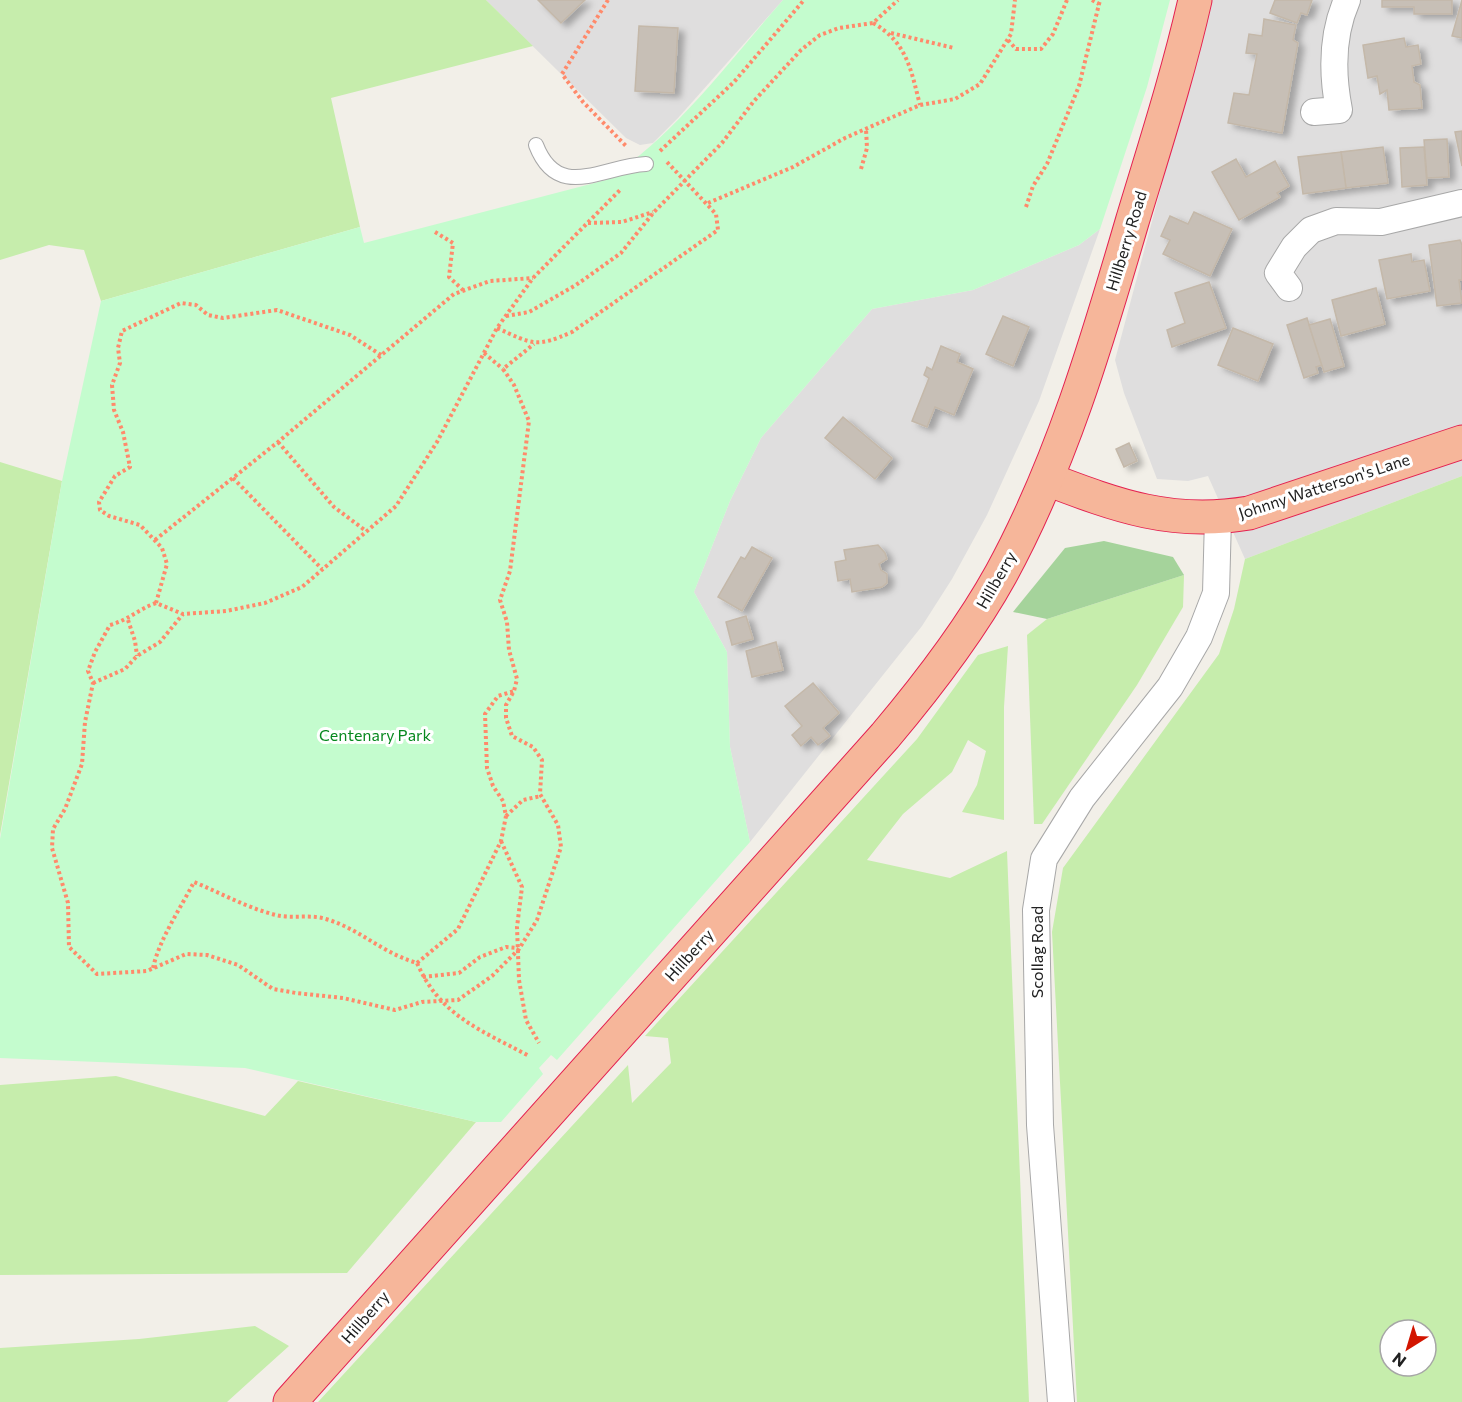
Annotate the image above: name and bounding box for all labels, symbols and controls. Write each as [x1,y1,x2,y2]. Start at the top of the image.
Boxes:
street label: Hillberry Road [1101,189,1150,293]
street label: Johnny Watterson's Lane [1236,449,1412,522]
street label: Hillberry [972,548,1020,612]
park label: Centenary Park [319,725,431,744]
street label: Scollag Road [1027,906,1046,998]
street label: Hillberry [660,925,717,985]
street label: Hillberry [337,1287,393,1347]
north arrow [1378,1318,1438,1378]
text: N [1388,1349,1409,1372]

